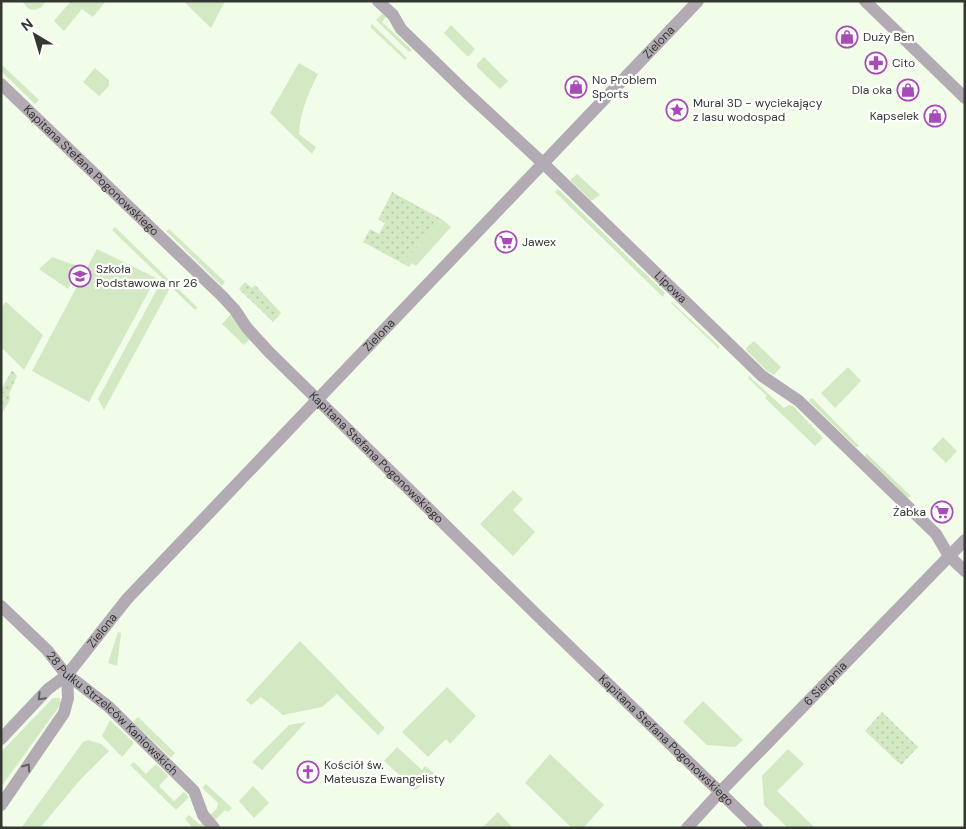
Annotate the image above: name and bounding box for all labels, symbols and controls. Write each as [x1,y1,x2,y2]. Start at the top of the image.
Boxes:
north arrow [10,10,60,60]
text: N [17,15,37,35]
street label: Zielona [639,22,678,62]
shop icon: Duży Ben [835,25,859,49]
place label: Duży Ben [863,29,915,45]
pharmacy icon: Cito [864,51,888,75]
place label: Cito [892,55,915,71]
place label: No Problem Sports [592,72,657,102]
shop icon: No Problem Sports [564,75,588,99]
shop icon: Dla oka [896,78,920,102]
place label: Dla oka [852,82,892,98]
place label: Mural 3D - wyciekający z lasu wodospad [693,95,823,125]
place icon: Mural 3D - wyciekający z lasu wodospad [665,98,689,122]
street label: Kapitana Stefana Pogonowskiego [20,102,163,239]
shop icon: Kapselek [923,104,947,128]
place label: Kapselek [870,108,919,124]
supermarket icon: Jawex [494,230,518,254]
place label: Jawex [522,234,556,250]
place label: Szkoła Podstawowa nr 26 [96,261,198,291]
school or university icon: Szkoła Podstawowa nr 26 [68,264,92,288]
street label: Lipowa [651,268,690,307]
street label: Zielona [360,315,398,355]
street label: Kapitana Stefana Pogonowskiego [306,388,447,527]
supermarket icon: Żabka [930,500,954,524]
place label: Żabka [893,504,926,520]
street label: Zielona [84,610,121,651]
street label: 28 Pułku Strzelców Kaniowskich [43,648,182,779]
street label: 6 Sierpnia [800,658,851,709]
street label: Kapitana Stefana Pogonowskiego [595,671,737,809]
one-way arrow [38,691,47,700]
place label: Kościół św. Mateusza Ewangelisty [324,757,445,787]
church icon: Kościół św. Mateusza Ewangelisty [296,760,320,784]
one-way arrow [21,763,30,773]

